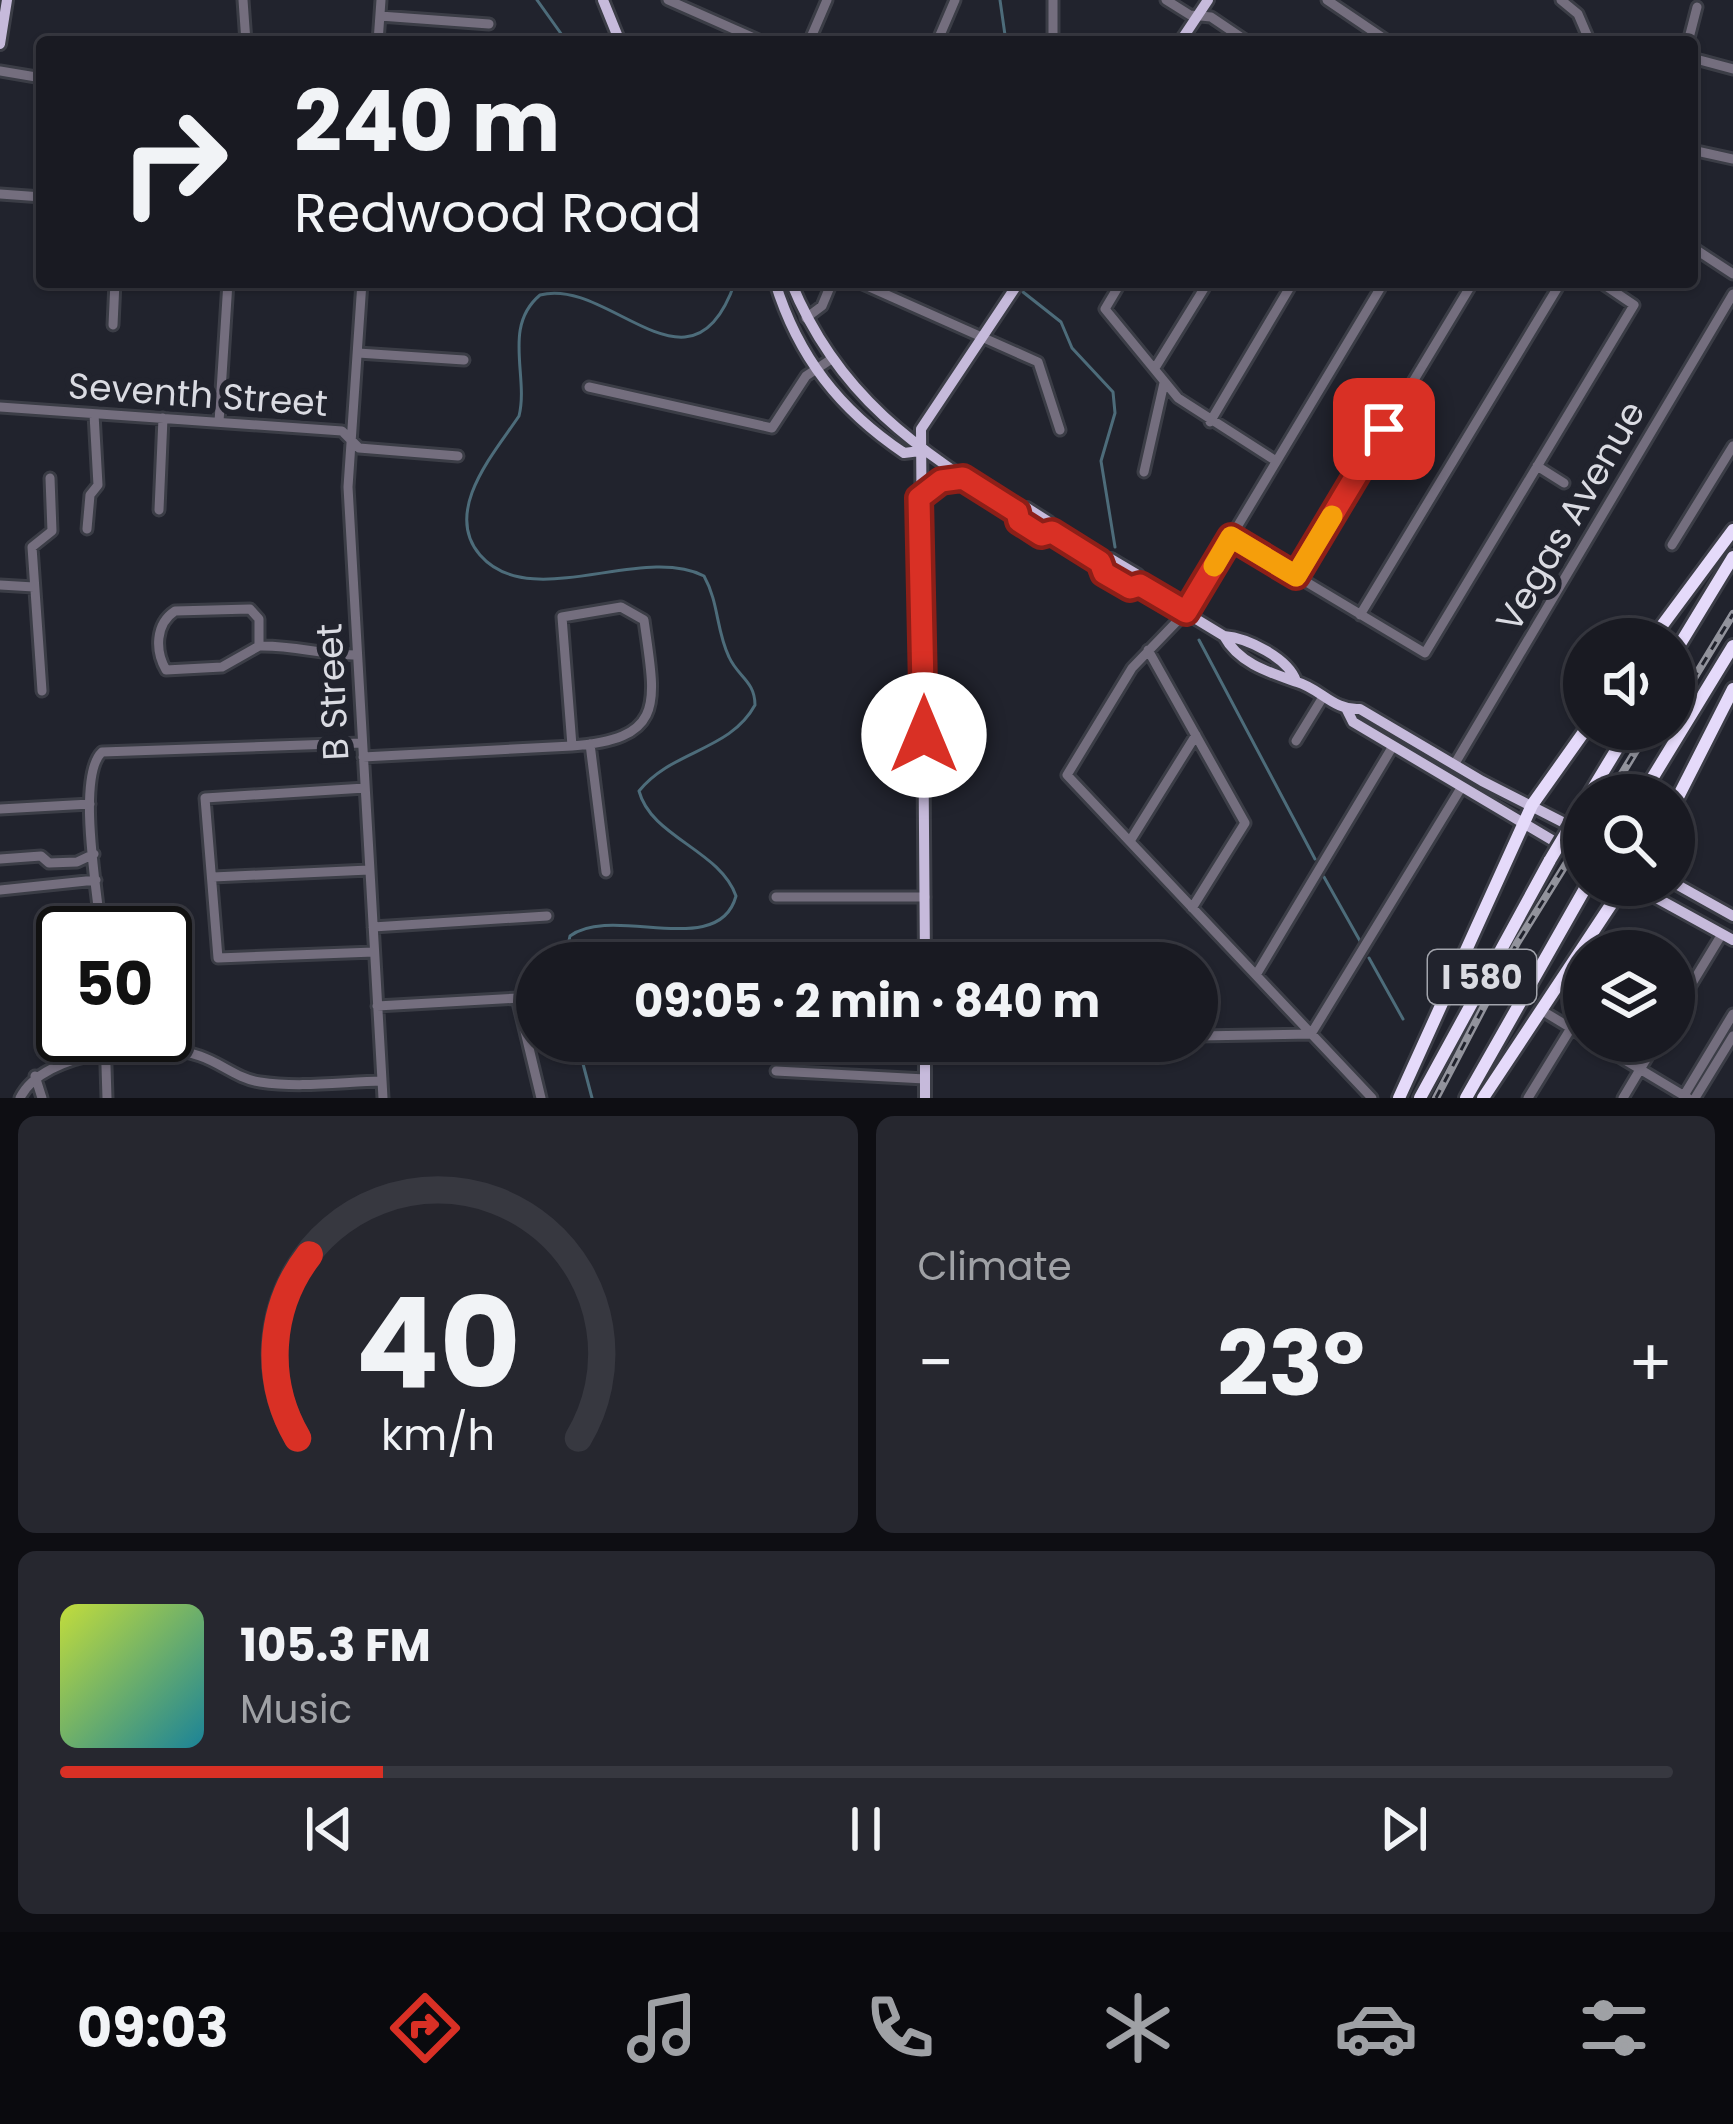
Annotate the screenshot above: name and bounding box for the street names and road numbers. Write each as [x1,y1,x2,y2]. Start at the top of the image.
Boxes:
street label: Seventh Street [66,360,330,429]
street label: Vegas Avenue [1484,391,1657,641]
street label: B Street [303,622,362,762]
road number: I 580 [1428,950,1536,1004]

